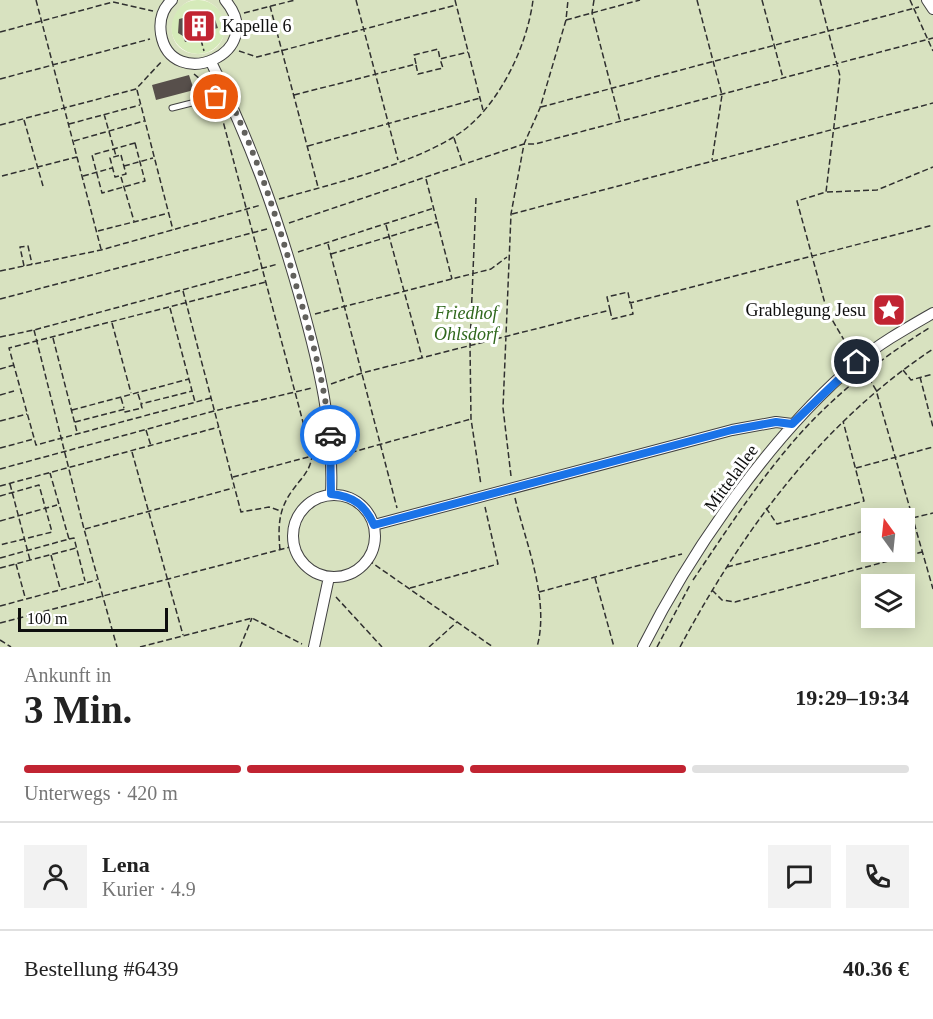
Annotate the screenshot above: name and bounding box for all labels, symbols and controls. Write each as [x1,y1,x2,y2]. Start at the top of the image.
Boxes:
building icon: Kapelle 6 [181,8,217,44]
place label: Kapelle 6 [222,16,291,36]
pin [190,71,241,122]
icon: bag [199,80,232,113]
place icon: Grablegung Jesu [871,292,907,328]
place label: Grablegung Jesu [746,300,866,320]
park label: Friedhof Ohlsdorf [434,303,501,344]
pin [831,336,882,387]
icon: home [840,345,873,378]
courier [300,405,360,465]
icon: car [314,419,347,452]
street label: Mittelallee [700,441,762,515]
north arrow [861,508,915,562]
map controls [861,508,915,628]
button: layers [861,574,915,628]
scale bar [18,605,168,632]
text: 100 m [27,610,67,627]
text: Ankunft in [24,664,111,686]
text: 19:29–19:34 [795,685,909,710]
text: 3 Min. [24,688,132,731]
text: Unterwegs · 420 m [24,782,178,804]
button: person [24,845,87,908]
button: chat [768,845,831,908]
button: phone [846,845,909,908]
text: Lena [102,852,150,877]
text: Kurier · 4.9 [102,878,196,900]
text: Bestellung #6439 [24,956,179,981]
text: 40.36 € [843,956,909,981]

